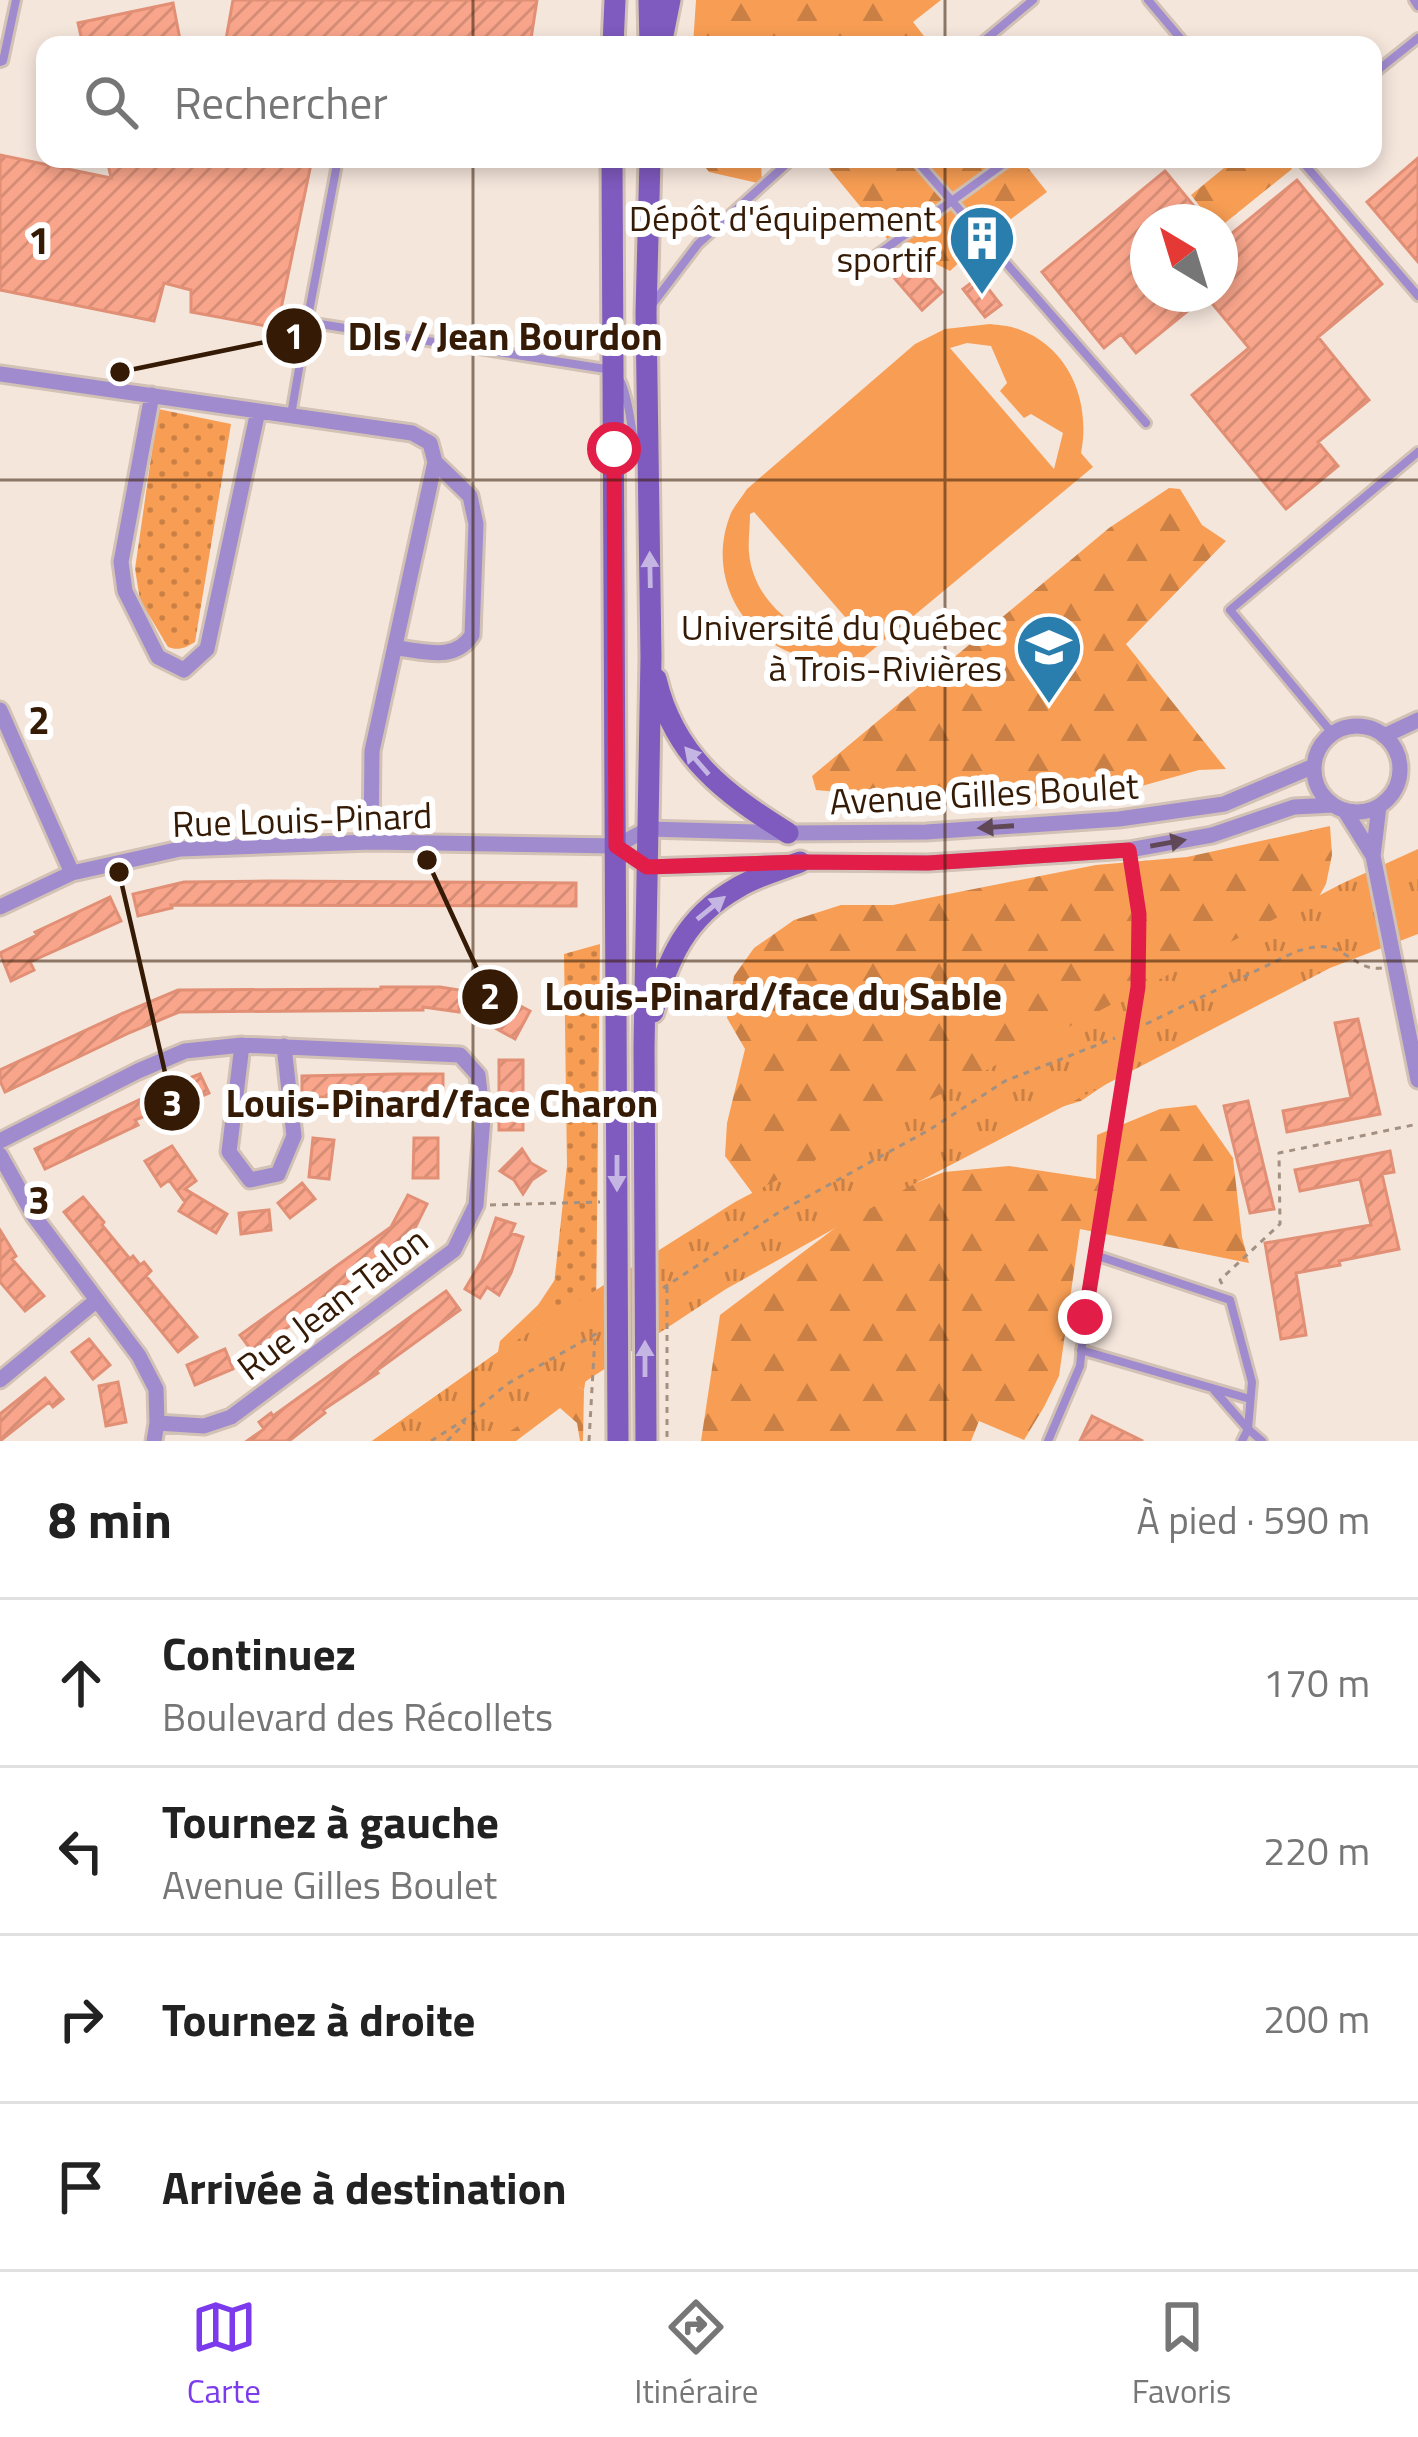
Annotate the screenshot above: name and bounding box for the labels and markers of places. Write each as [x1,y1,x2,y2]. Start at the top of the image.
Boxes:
place label: Dépôt d'équipement sportif [629,190,936,286]
building icon: Dépôt d'équipement sportif [947,203,1017,297]
callout: Dls / Jean Bourdon [264,299,687,374]
place label: Université du Québec à Trois-Rivières [681,599,1002,695]
school or university icon: Université du Québec à Trois-Rivières [1014,612,1084,706]
callout: Louis-Pinard/face du Sable [460,959,1025,1034]
callout: Louis-Pinard/face Charon [142,1066,683,1141]

